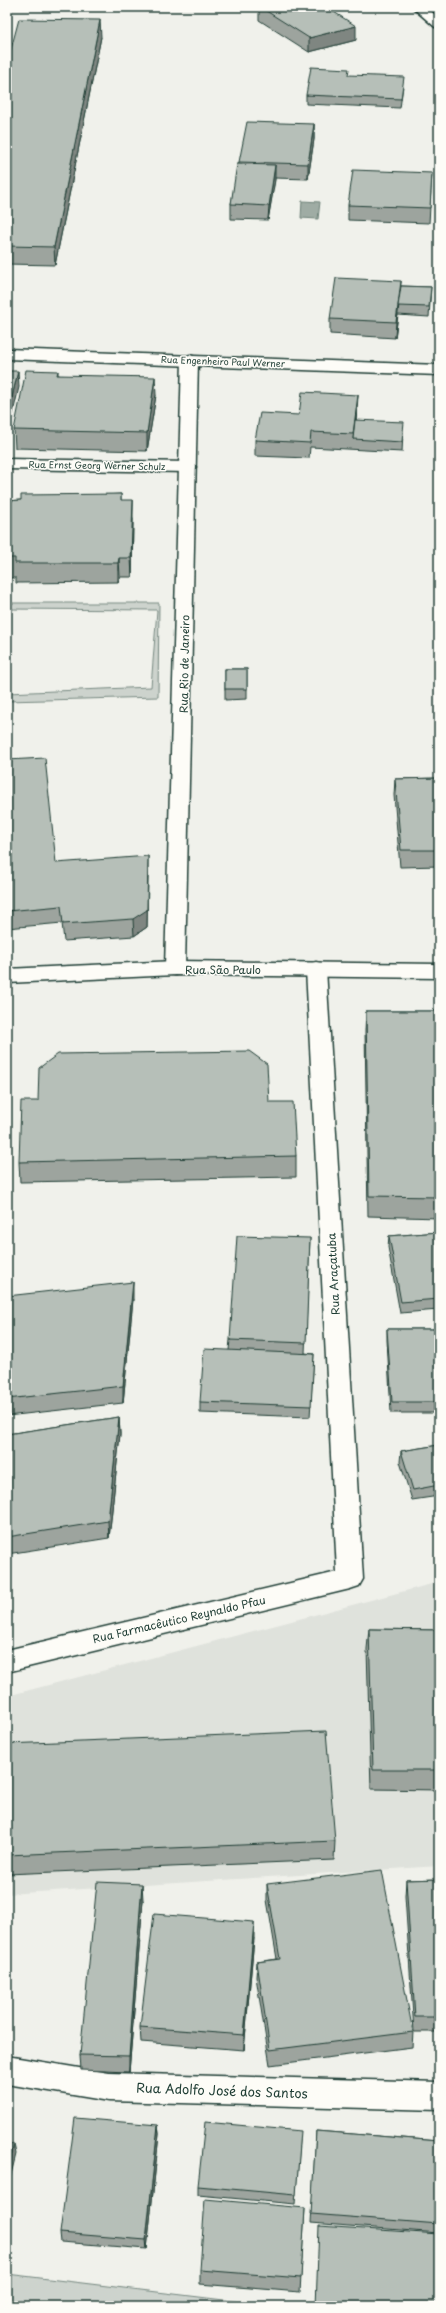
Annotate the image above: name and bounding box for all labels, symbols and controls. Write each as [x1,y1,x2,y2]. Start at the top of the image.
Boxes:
street label: Rua Engenheiro Paul Werner [161,352,286,370]
street label: Rua Ernst Georg Werner Schulz [29,457,166,473]
street label: Rua Rio de Janeiro [175,615,193,713]
street label: Rua São Paulo [185,961,261,978]
street label: Rua Araçatuba [322,1232,344,1315]
street label: Rua Farmacêutico Reynaldo Pfau [91,1591,267,1647]
street label: Rua Adolfo José dos Santos [136,2078,308,2102]

